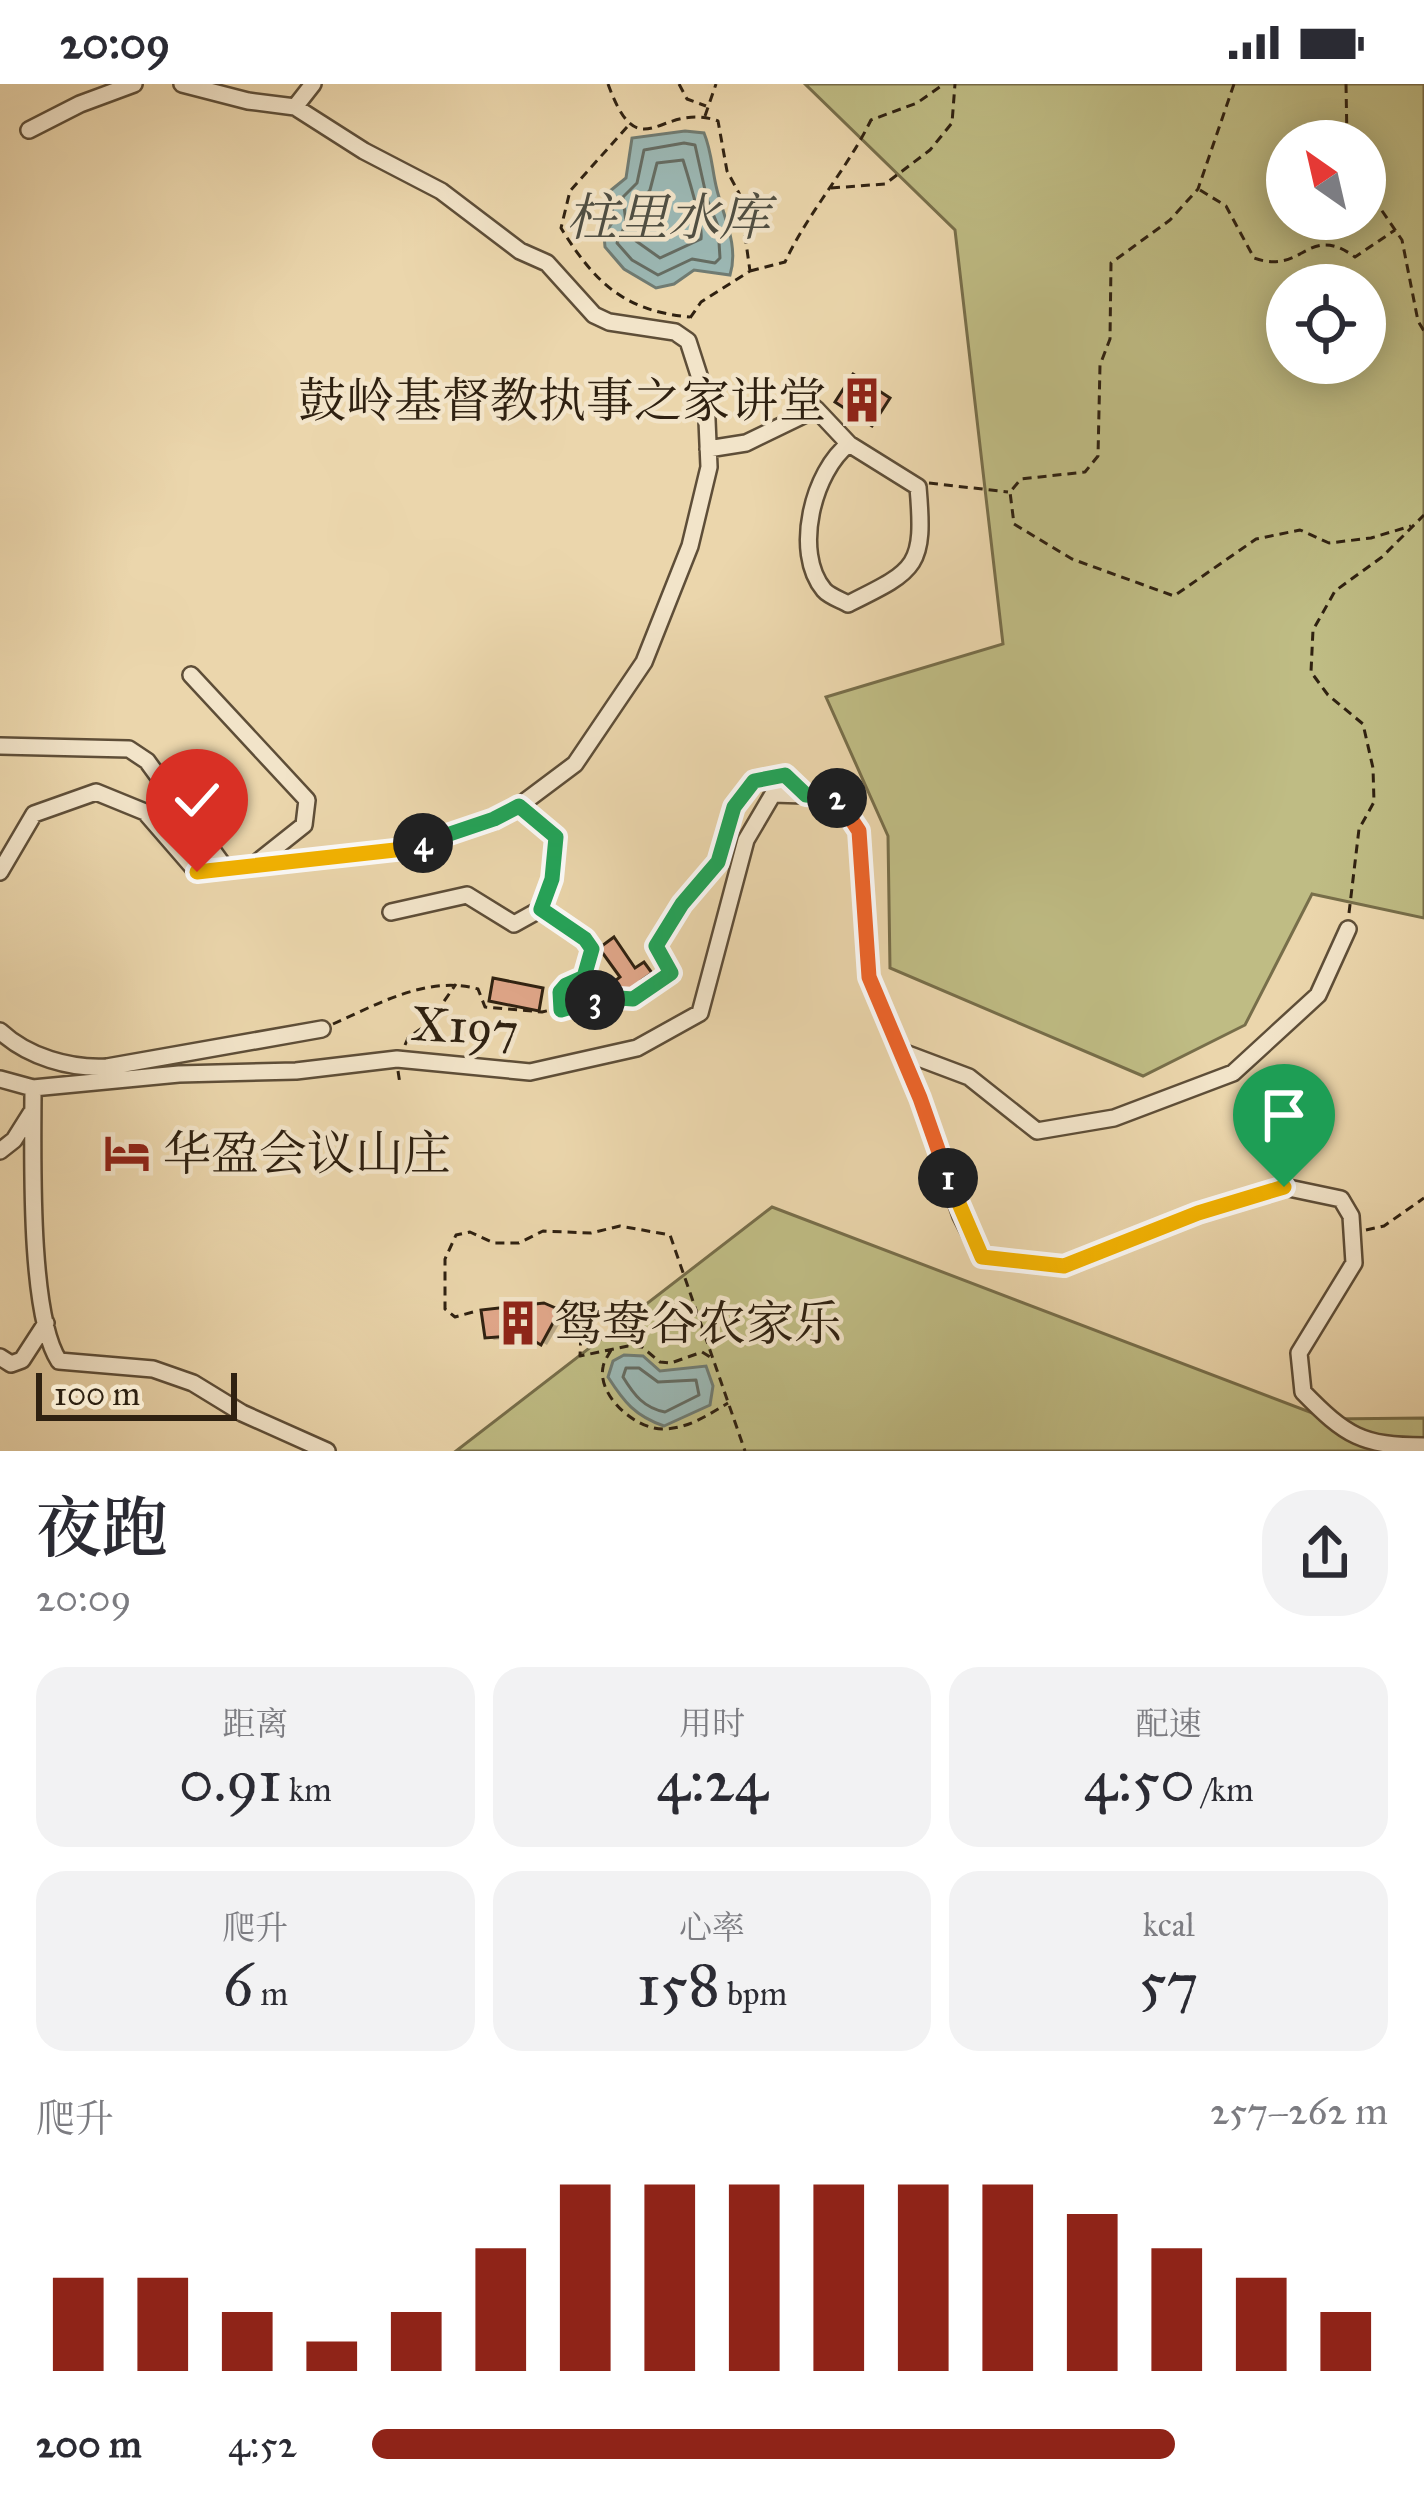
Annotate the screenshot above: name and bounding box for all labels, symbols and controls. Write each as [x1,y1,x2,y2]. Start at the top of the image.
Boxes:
text: 20:09 [60,15,170,70]
north arrow [1266,120,1386,240]
map controls [1266,120,1386,384]
water label: 柱里水库 [566,187,778,249]
button: locate [1266,264,1386,384]
place label: 鼓岭基督教执事之家讲堂 [298,371,826,430]
building icon: 鼓岭基督教执事之家讲堂 [837,375,887,425]
pin [146,749,248,872]
icon: check [164,767,230,833]
pin: 2 [807,768,867,828]
text: 2 [829,778,845,818]
pin: 4 [393,813,453,873]
text: 4 [414,823,432,863]
pin: 3 [565,970,625,1030]
text: 3 [588,980,602,1020]
street label: X197 [410,994,520,1058]
pin [1233,1064,1335,1187]
icon: arrive [1251,1082,1317,1148]
place label: 华盈会议山庄 [163,1124,451,1183]
hotel icon: 华盈会议山庄 [102,1128,152,1178]
pin: 1 [918,1148,978,1208]
text: 1 [941,1158,955,1198]
place label: 鸳鸯谷农家乐 [554,1294,842,1353]
building icon: 鸳鸯谷农家乐 [493,1298,543,1348]
scale bar [36,1367,237,1420]
text: 100 m [54,1374,140,1414]
text: 夜跑 [36,1488,168,1569]
button: share [1262,1490,1388,1616]
text: 20:09 [36,1574,131,1622]
text: 距离 [222,1704,288,1744]
text: 用时 [679,1704,745,1744]
text: 配速 [1136,1704,1202,1744]
text: 0.91 [179,1744,282,1817]
text: 4:24 [656,1744,768,1817]
text: 4:50 [1083,1744,1195,1817]
text: km [282,1770,332,1810]
text: /km [1195,1770,1254,1810]
text: kcal [1143,1905,1195,1945]
text: 爬升 [222,1908,288,1948]
text: 心率 [679,1908,745,1948]
text: 57 [1139,1945,1199,2018]
text: 6 [223,1948,253,2021]
text: 158 [637,1948,720,2021]
text: m [253,1974,288,2014]
text: bpm [720,1974,787,2014]
text: 257–262 m [1210,2087,1388,2135]
text: 爬升 [36,2095,114,2143]
text: 200 m [36,2420,142,2468]
text: 4:52 [228,2420,297,2468]

